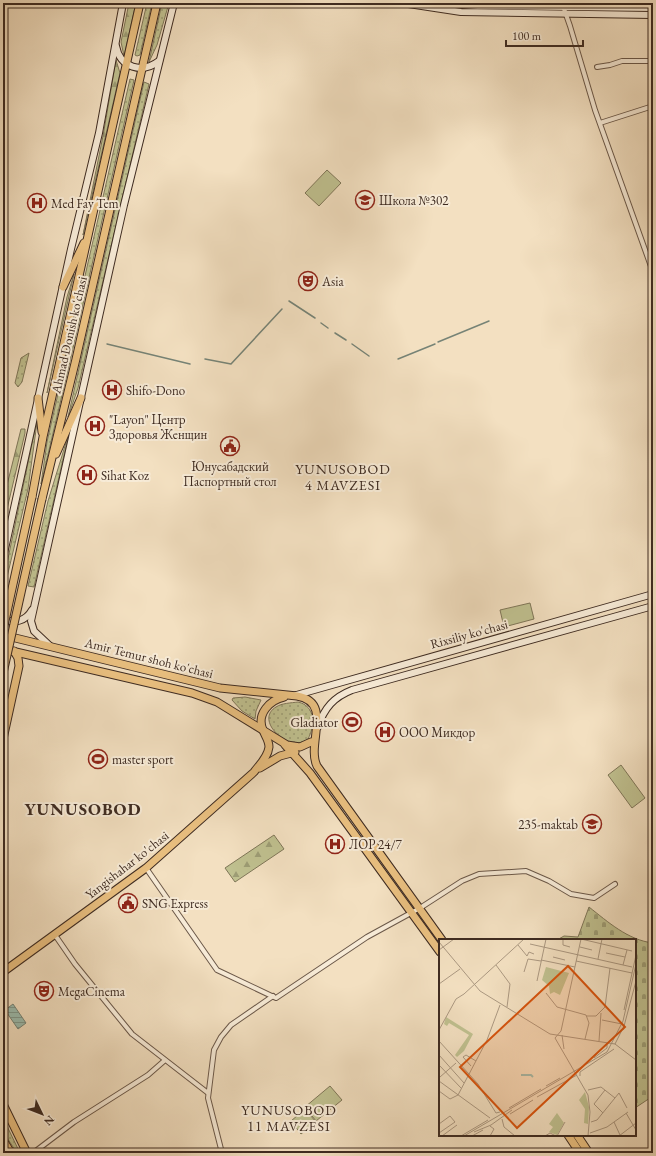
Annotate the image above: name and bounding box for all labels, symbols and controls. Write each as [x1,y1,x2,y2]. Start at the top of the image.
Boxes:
scale bar [506,22,583,48]
text: 100 m [512,28,542,44]
school or university icon: Школа №302 [354,189,376,211]
hospital icon: Med Fay Tem [26,192,48,214]
place label: Школа №302 [379,192,449,209]
place label: Med Fay Tem [51,195,119,212]
theatre icon: Asia [297,270,319,292]
place label: Asia [321,273,344,290]
street label: Ahmad Donish ko'chasi [47,275,91,396]
hospital icon: Shifo-Dono [101,379,123,401]
place label: Shifo-Dono [126,382,185,399]
place label: "Layon" Центр Здоровья Женщин [109,411,208,443]
hospital icon: "Layon" Центр Здоровья Женщин [84,415,106,437]
public building icon: Юнусабадский Паспортный стол [219,435,241,457]
place label: Юнусабадский Паспортный стол [183,458,277,490]
district label: YUNUSOBOD 4 MAVZESI [295,460,391,494]
hospital icon: Sihat Koz [76,464,98,486]
place label: Sihat Koz [101,467,149,484]
street label: Rixsiliy ko'chasi [428,615,510,653]
street label: Amir Temur shoh ko'chasi [82,634,215,682]
sports icon: Gladiator [341,711,363,733]
place label: Gladiator [290,714,339,731]
hospital icon: ООО Микдор [374,721,396,743]
place label: ООО Микдор [399,724,475,741]
sports icon: master sport [87,748,109,770]
place label: master sport [112,751,173,768]
district label: YUNUSOBOD [24,798,142,820]
school or university icon: 235-maktab [581,813,603,835]
place label: 235-maktab [518,816,578,833]
street label: Yangishahar ko'chasi [82,827,172,903]
hospital icon: ЛОР 24/7 [324,833,346,855]
place label: ЛОР 24/7 [349,836,403,853]
public building icon: SNG Express [117,892,139,914]
place label: SNG Express [142,895,208,912]
inset map [439,939,636,1136]
theatre icon: MegaCinema [33,980,55,1002]
place label: MegaCinema [58,983,126,1000]
north arrow [22,1094,62,1134]
district label: YUNUSOBOD 11 MAVZESI [241,1101,337,1135]
text: N [41,1113,57,1129]

